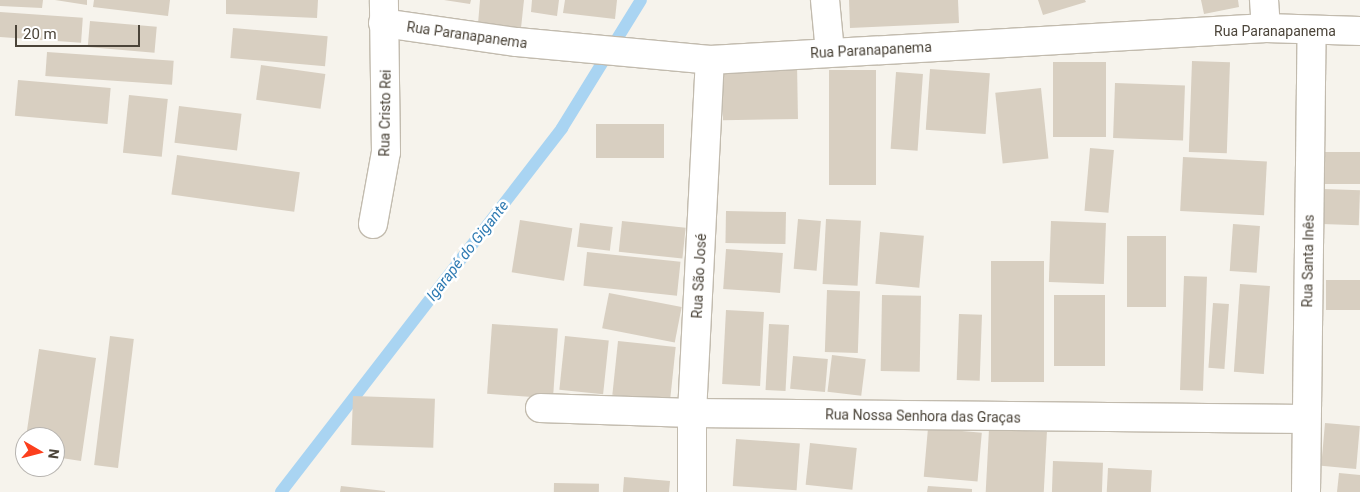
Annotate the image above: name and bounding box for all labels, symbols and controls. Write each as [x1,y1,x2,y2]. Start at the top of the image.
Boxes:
scale bar [18,15,142,47]
street label: Rua Paranapanema [406,18,528,52]
street label: Rua Paranapanema [1214,23,1336,39]
text: 20 m [23,25,57,43]
street label: Rua Paranapanema [810,38,932,62]
street label: Rua Cristo Rei [376,69,394,157]
water label: Igarapé do Gigante [423,197,513,305]
street label: Rua Santa Inês [1299,214,1317,308]
street label: Rua São José [688,233,710,319]
street label: Rua Nossa Senhora das Graças [825,406,1021,426]
north arrow [15,427,65,477]
text: N [45,448,62,460]

